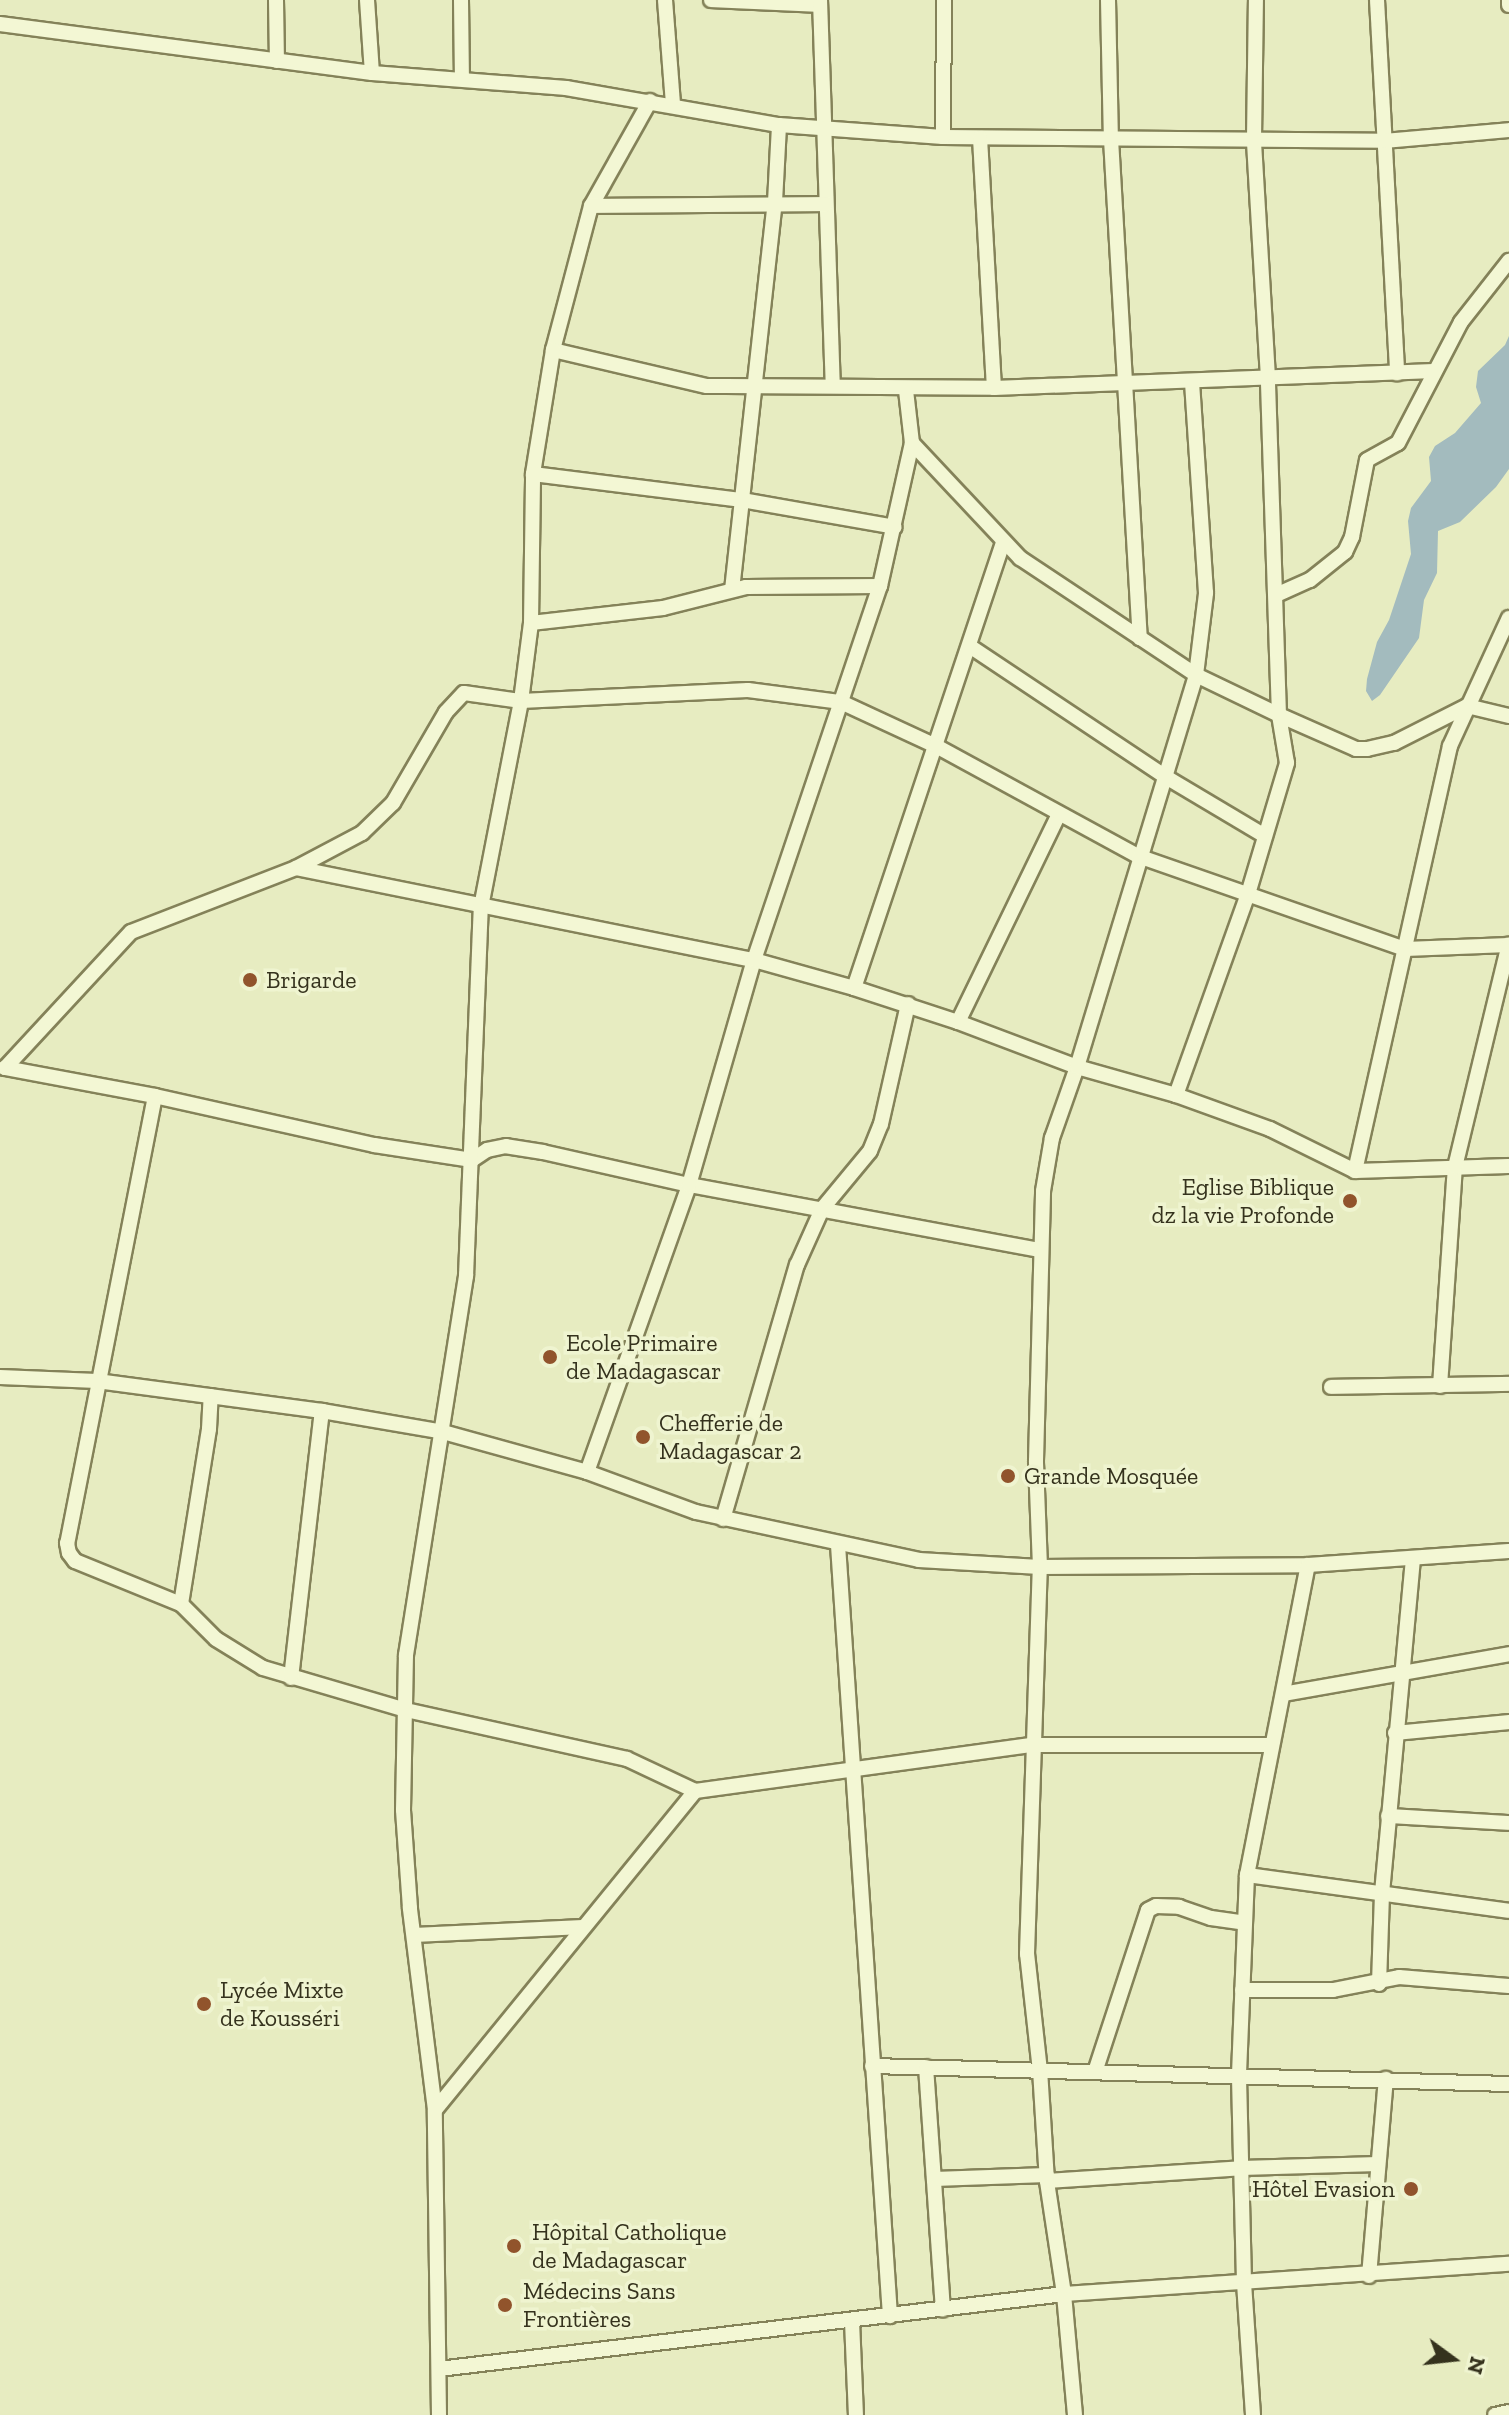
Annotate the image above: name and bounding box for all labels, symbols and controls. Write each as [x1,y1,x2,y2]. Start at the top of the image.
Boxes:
place label: Brigarde [266,966,357,994]
marker: Brigarde [241,971,259,989]
place label: Eglise Biblique dz la vie Profonde [1151,1173,1334,1229]
marker: Eglise Biblique dz la vie Profonde [1341,1192,1359,1210]
place label: Ecole Primaire de Madagascar [566,1329,721,1385]
marker: Ecole Primaire de Madagascar [541,1348,559,1366]
place label: Chefferie de Madagascar 2 [659,1409,802,1465]
marker: Chefferie de Madagascar 2 [634,1428,652,1446]
place label: Grande Mosquée [1024,1462,1198,1490]
marker: Grande Mosquée [999,1467,1017,1485]
place label: Lycée Mixte de Kousséri [220,1976,344,2032]
marker: Lycée Mixte de Kousséri [195,1995,213,2013]
place label: Hôtel Evasion [1252,2175,1395,2203]
marker: Hôtel Evasion [1402,2180,1420,2198]
place label: Hôpital Catholique de Madagascar [532,2218,727,2274]
marker: Hôpital Catholique de Madagascar [503,2235,525,2257]
place label: Médecins Sans Frontières [523,2277,676,2333]
marker: Médecins Sans Frontières [494,2294,516,2316]
north arrow [1413,2319,1493,2399]
text: N [1461,2354,1492,2377]

